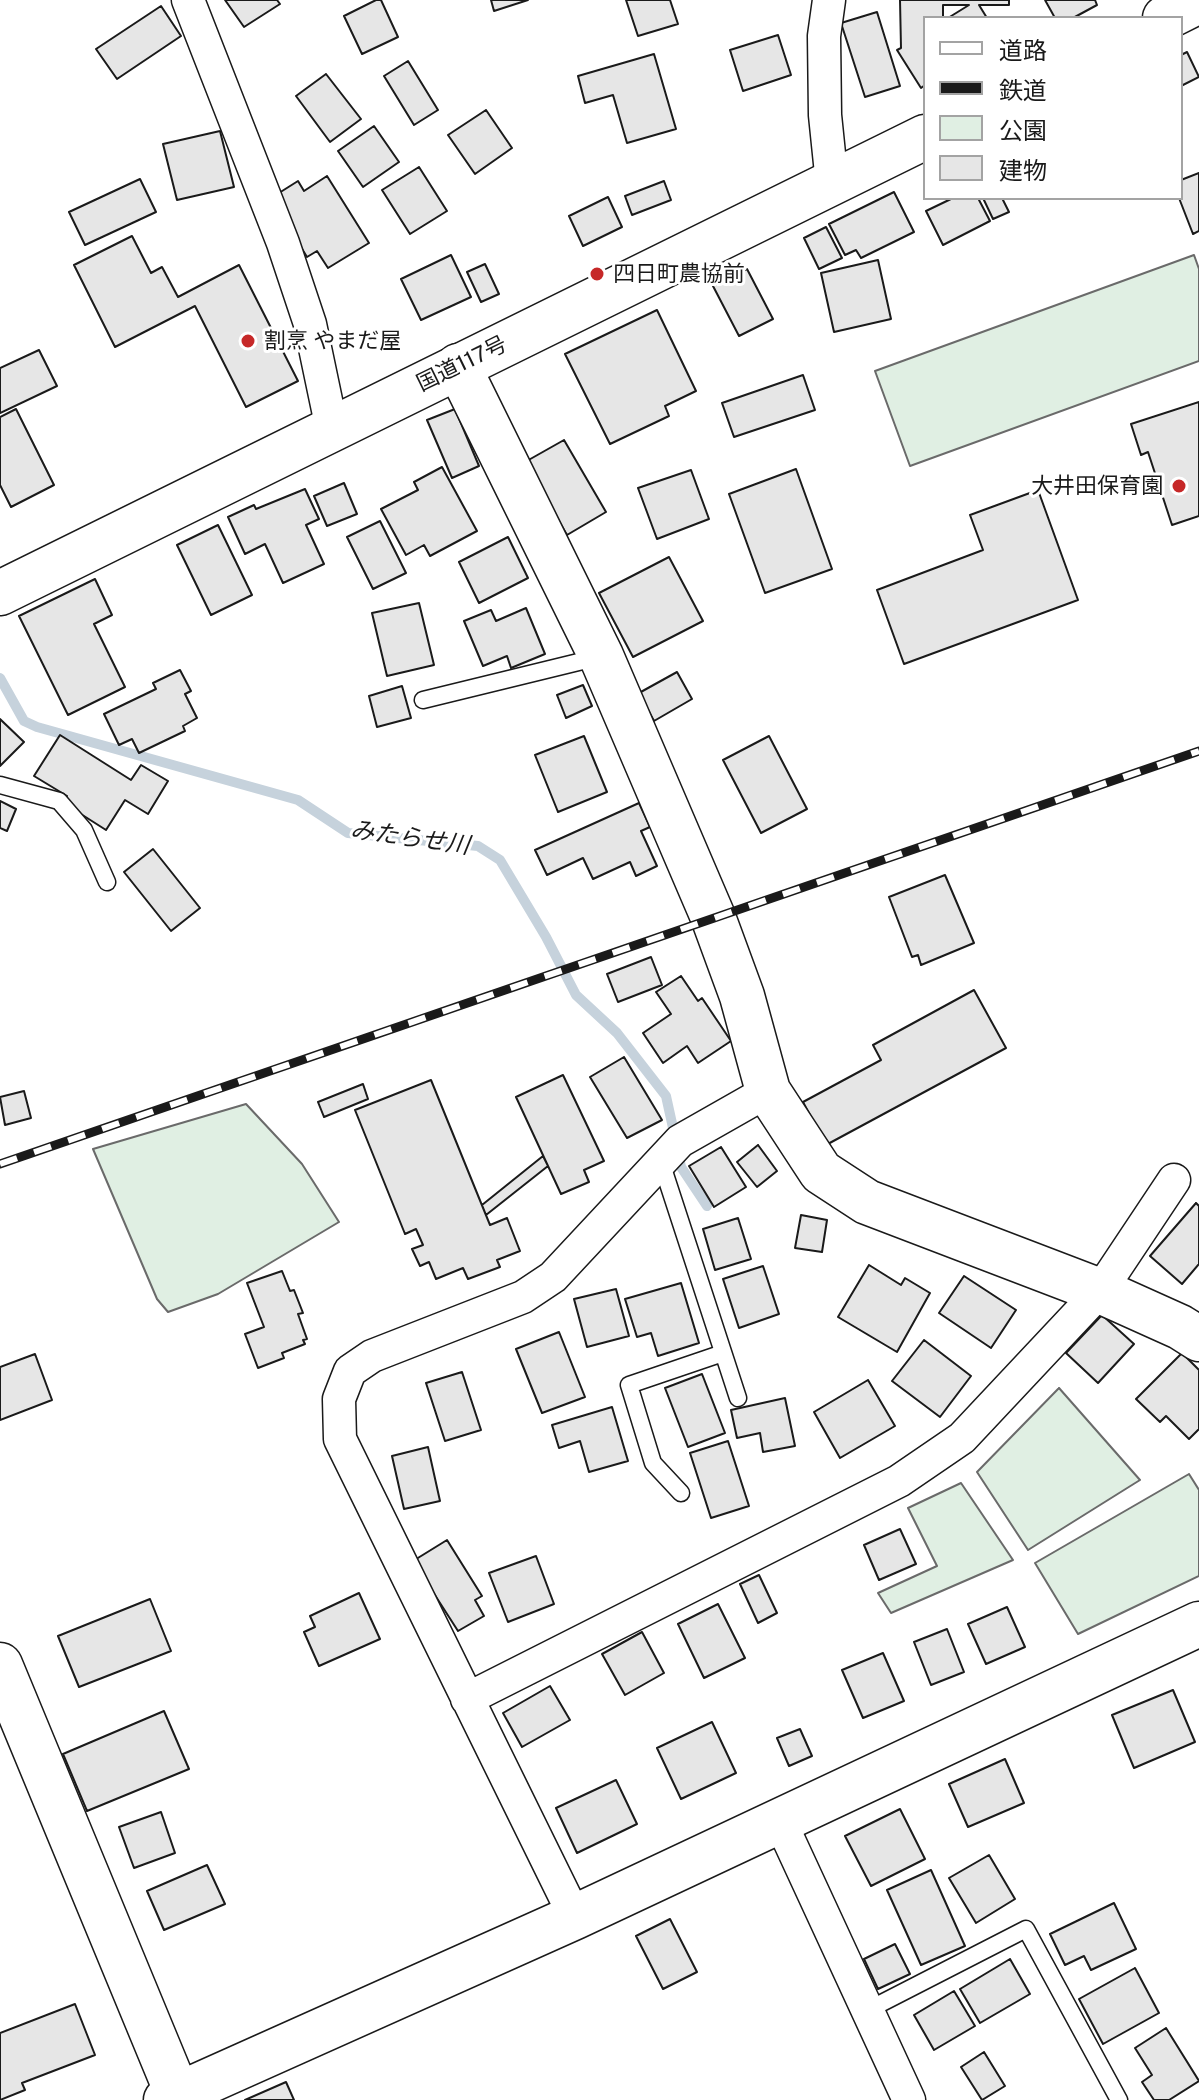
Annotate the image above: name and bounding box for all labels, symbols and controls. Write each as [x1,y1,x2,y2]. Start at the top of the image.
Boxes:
legend [923,16,1183,200]
text: 道路 [999,36,1047,64]
text: 鉄道 [999,76,1047,104]
text: 公園 [999,116,1047,144]
text: 建物 [999,156,1047,184]
place label: 四日町農協前 [613,261,745,287]
marker: 四日町農協前 [588,265,606,283]
place label: 割烹 やまだ屋 [264,328,401,354]
street label: 国道117号 [413,331,511,397]
marker: 割烹 やまだ屋 [239,332,257,350]
place label: 大井田保育園 [1031,473,1163,499]
marker: 大井田保育園 [1170,477,1188,495]
water label: みたらせ川 [349,815,471,861]

